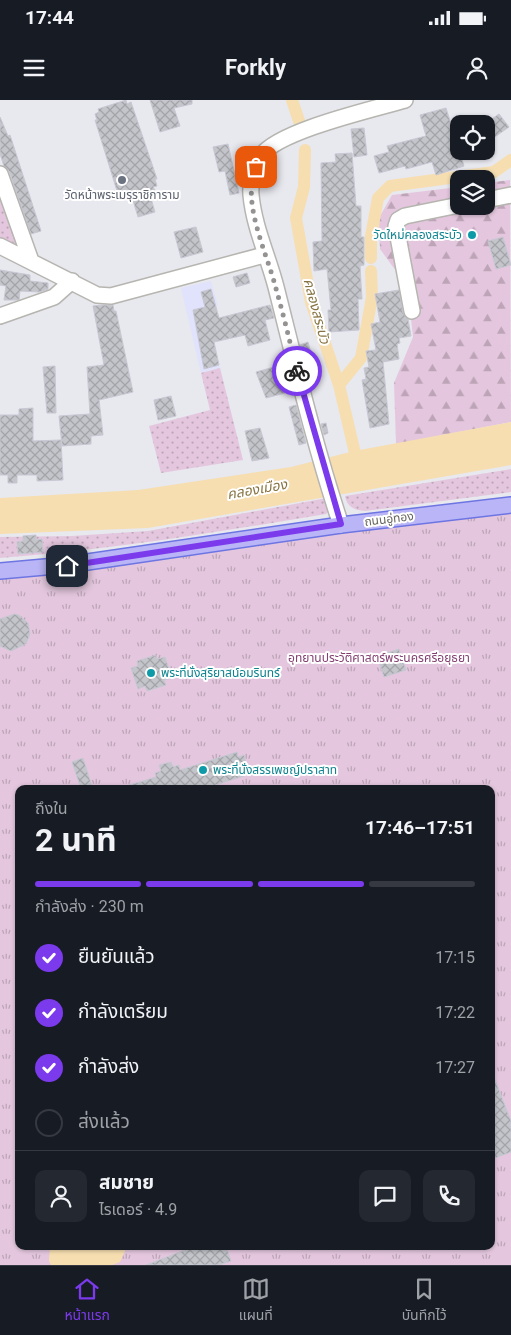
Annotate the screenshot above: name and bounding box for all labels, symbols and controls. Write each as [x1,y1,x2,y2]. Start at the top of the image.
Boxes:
text: 17:44 [25,6,74,29]
icon: menu [20,54,48,82]
icon: person [463,54,491,82]
text: Forkly [225,55,286,80]
map controls [450,115,495,215]
button: locate [450,115,495,160]
pin [235,146,277,188]
icon: bag [242,153,270,181]
button: layers [450,170,495,215]
marker: วัดหน้าพระเมรุราชิการาม [116,174,128,186]
place label: วัดหน้าพระเมรุราชิการาม [64,188,180,202]
place label: วัดใหม่คลองสระบัว [373,228,462,242]
marker: วัดใหม่คลองสระบัว [466,229,478,241]
water label: คลองสระบัว [301,277,334,347]
courier [272,346,322,396]
icon: bike [283,357,311,385]
water label: คลองเมือง [226,476,290,502]
street label: ถนนอู่ทอง [364,509,414,529]
pin [46,545,88,587]
icon: home [53,552,81,580]
park label: อุทยานประวัติศาสตร์พระนครศรีอยุธยา [288,651,470,665]
place label: พระที่นั่งสุริยาสน์อมรินทร์ [161,664,281,680]
marker: พระที่นั่งสุริยาสน์อมรินทร์ [145,667,157,679]
place label: พระที่นั่งสรรเพชญ์ปราสาท [213,761,337,777]
marker: พระที่นั่งสรรเพชญ์ปราสาท [197,764,209,776]
text: ถึงใน [35,799,68,818]
text: 17:46–17:51 [365,816,475,839]
text: 2 นาที [35,821,117,859]
text: กำลังส่ง · 230 m [35,897,144,916]
icon: check [35,944,63,972]
text: ยืนยันแล้ว [78,945,155,968]
text: 17:15 [435,948,475,967]
icon: check [35,999,63,1027]
text: กำลังเตรียม [78,1000,168,1023]
text: 17:22 [435,1003,475,1022]
icon: check [35,1054,63,1082]
text: กำลังส่ง [78,1055,139,1078]
text: 17:27 [435,1058,475,1077]
text: ส่งแล้ว [78,1110,130,1133]
button: person [35,1170,87,1222]
button: chat [359,1170,411,1222]
button: phone [423,1170,475,1222]
text: สมชาย [99,1171,154,1194]
text: ไรเดอร์ · 4.9 [99,1200,177,1219]
tab: หน้าแรก [64,1275,110,1326]
tab: แผนที่ [239,1275,273,1326]
tab: บันทึกไว้ [402,1275,447,1326]

